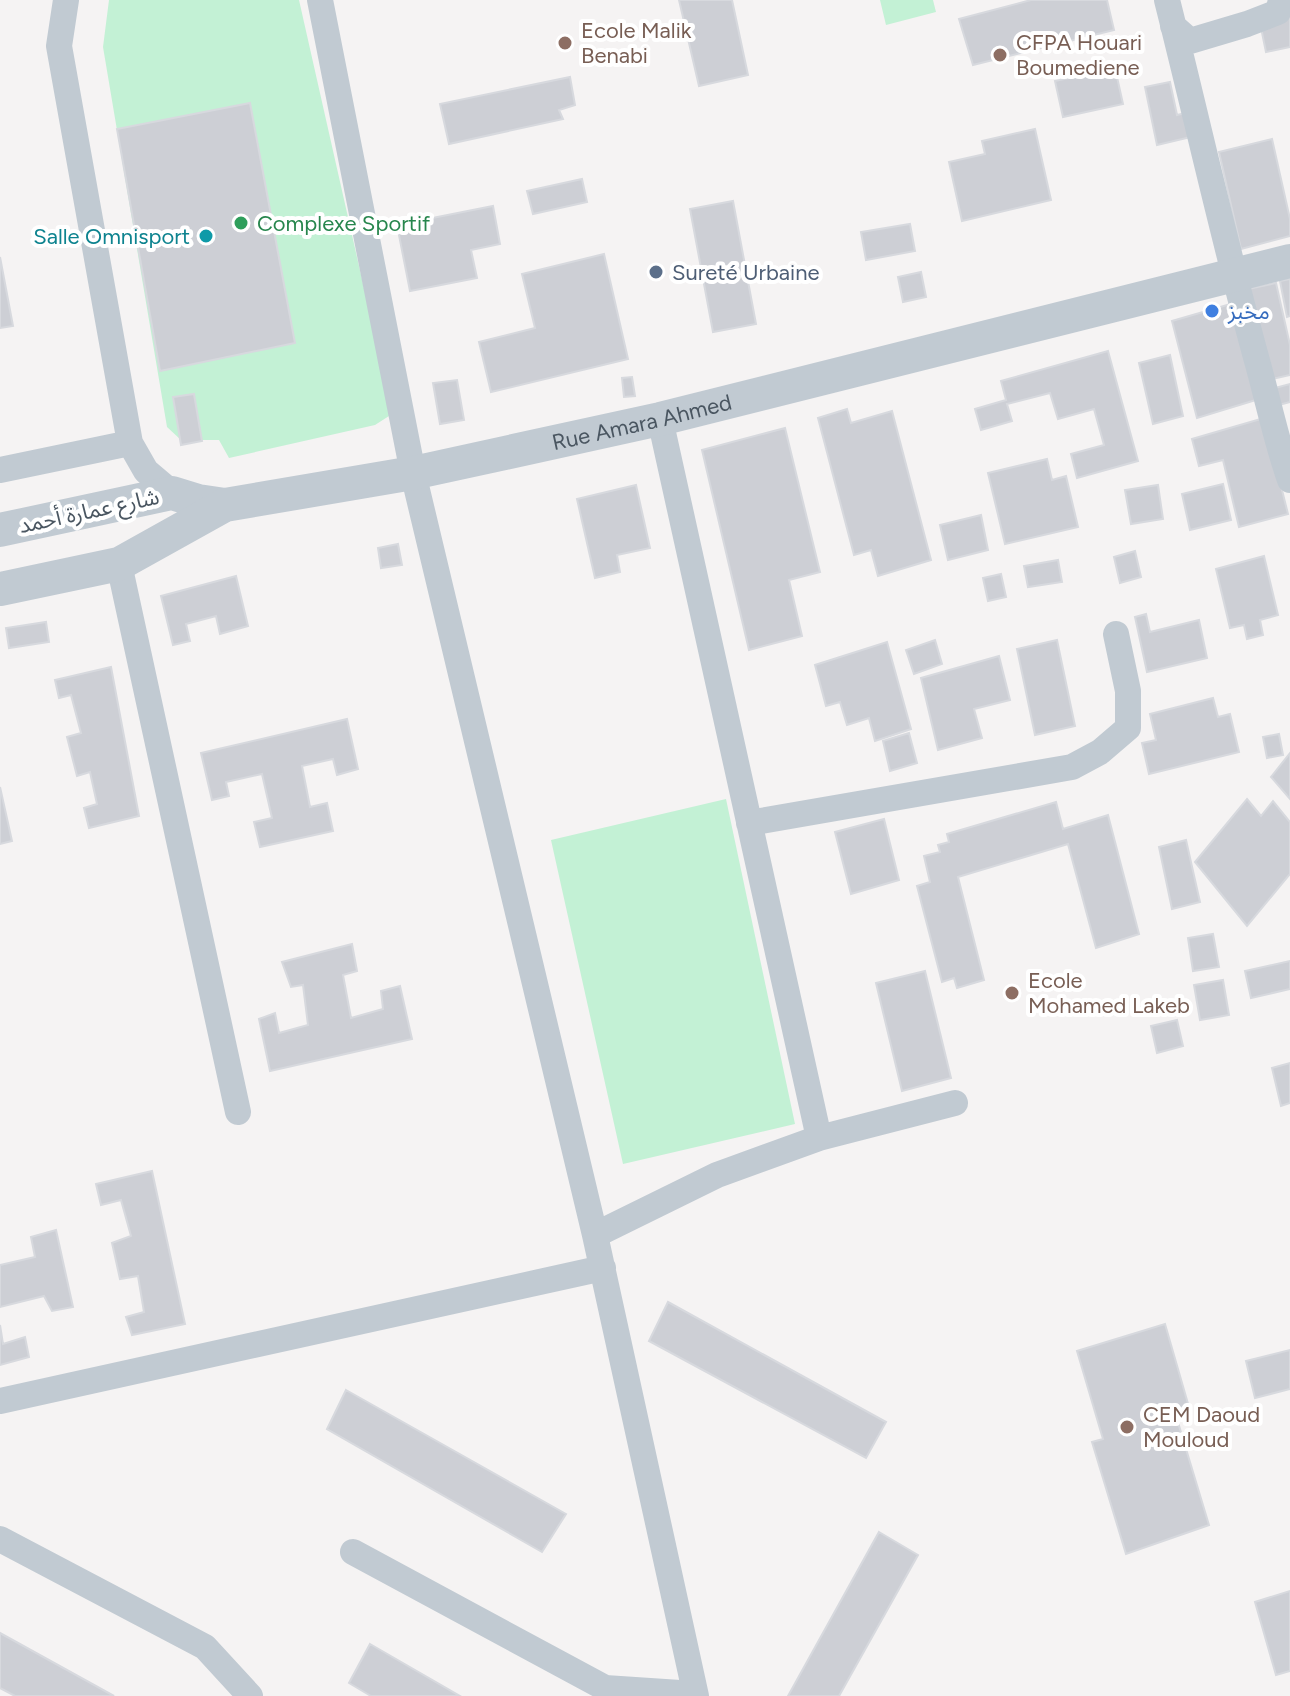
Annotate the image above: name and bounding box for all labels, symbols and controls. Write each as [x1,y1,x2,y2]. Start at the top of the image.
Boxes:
place label: Ecole Malik Benabi [581,17,692,69]
place label: CFPA Houari Boumediene [1016,29,1142,81]
marker: Ecole Malik Benabi [556,34,574,52]
marker: CFPA Houari Boumediene [991,46,1009,64]
place label: Complexe Sportif [257,210,431,237]
marker: Complexe Sportif [232,214,250,232]
place label: Salle Omnisport [33,223,190,250]
marker: Salle Omnisport [197,227,215,245]
place label: Sureté Urbaine [672,259,819,286]
marker: Sureté Urbaine [647,263,665,281]
place label: مخبز [1227,298,1270,325]
marker: مخبز [1203,302,1221,320]
street label: Rue Amara Ahmed [550,388,734,456]
street label: شارع عمارة أحمد [16,483,162,542]
place label: Ecole Mohamed Lakeb [1028,967,1190,1019]
marker: Ecole Mohamed Lakeb [1003,984,1021,1002]
place label: CEM Daoud Mouloud [1143,1401,1260,1453]
marker: CEM Daoud Mouloud [1118,1418,1136,1436]

